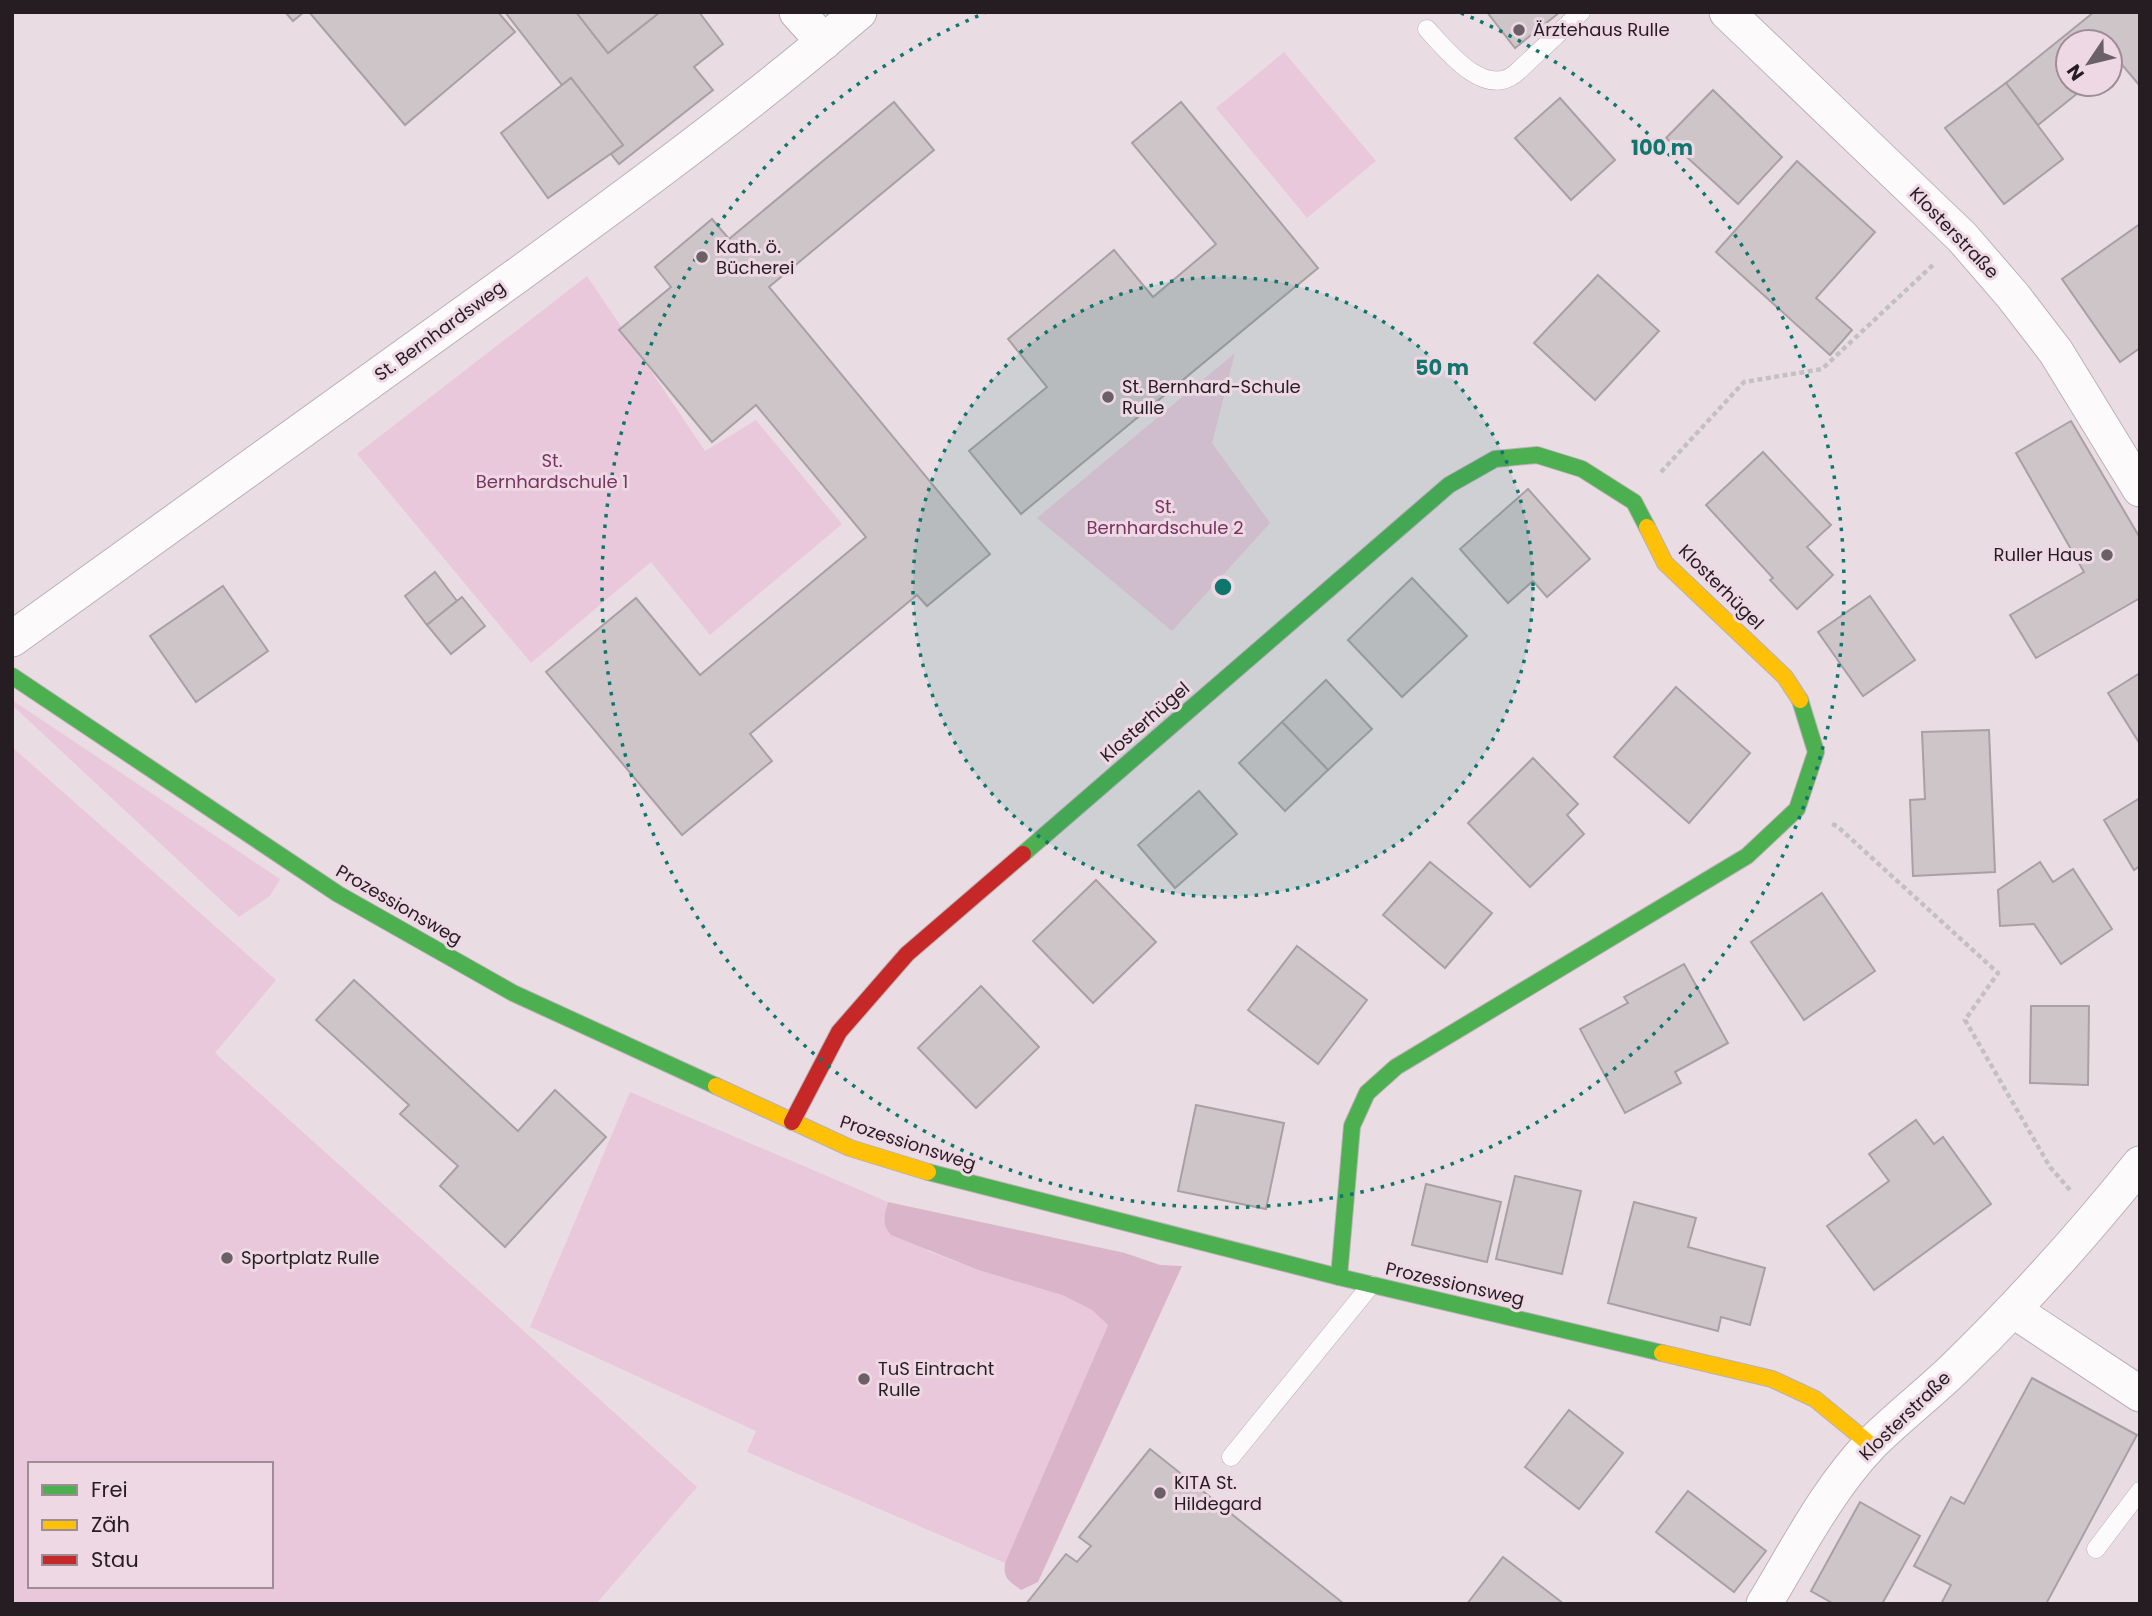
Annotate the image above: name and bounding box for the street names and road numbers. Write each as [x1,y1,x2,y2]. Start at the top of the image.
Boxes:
street label: Klosterstraße [1904,181,2005,284]
street label: St. Bernhardsweg [369,275,510,387]
street label: Klosterhügel [1673,538,1770,635]
street label: Klosterhügel [1094,676,1195,768]
street label: Prozessionsweg [332,858,467,951]
street label: Prozessionsweg [837,1109,979,1176]
street label: Prozessionsweg [1383,1255,1527,1312]
street label: Klosterstraße [1853,1365,1956,1466]

